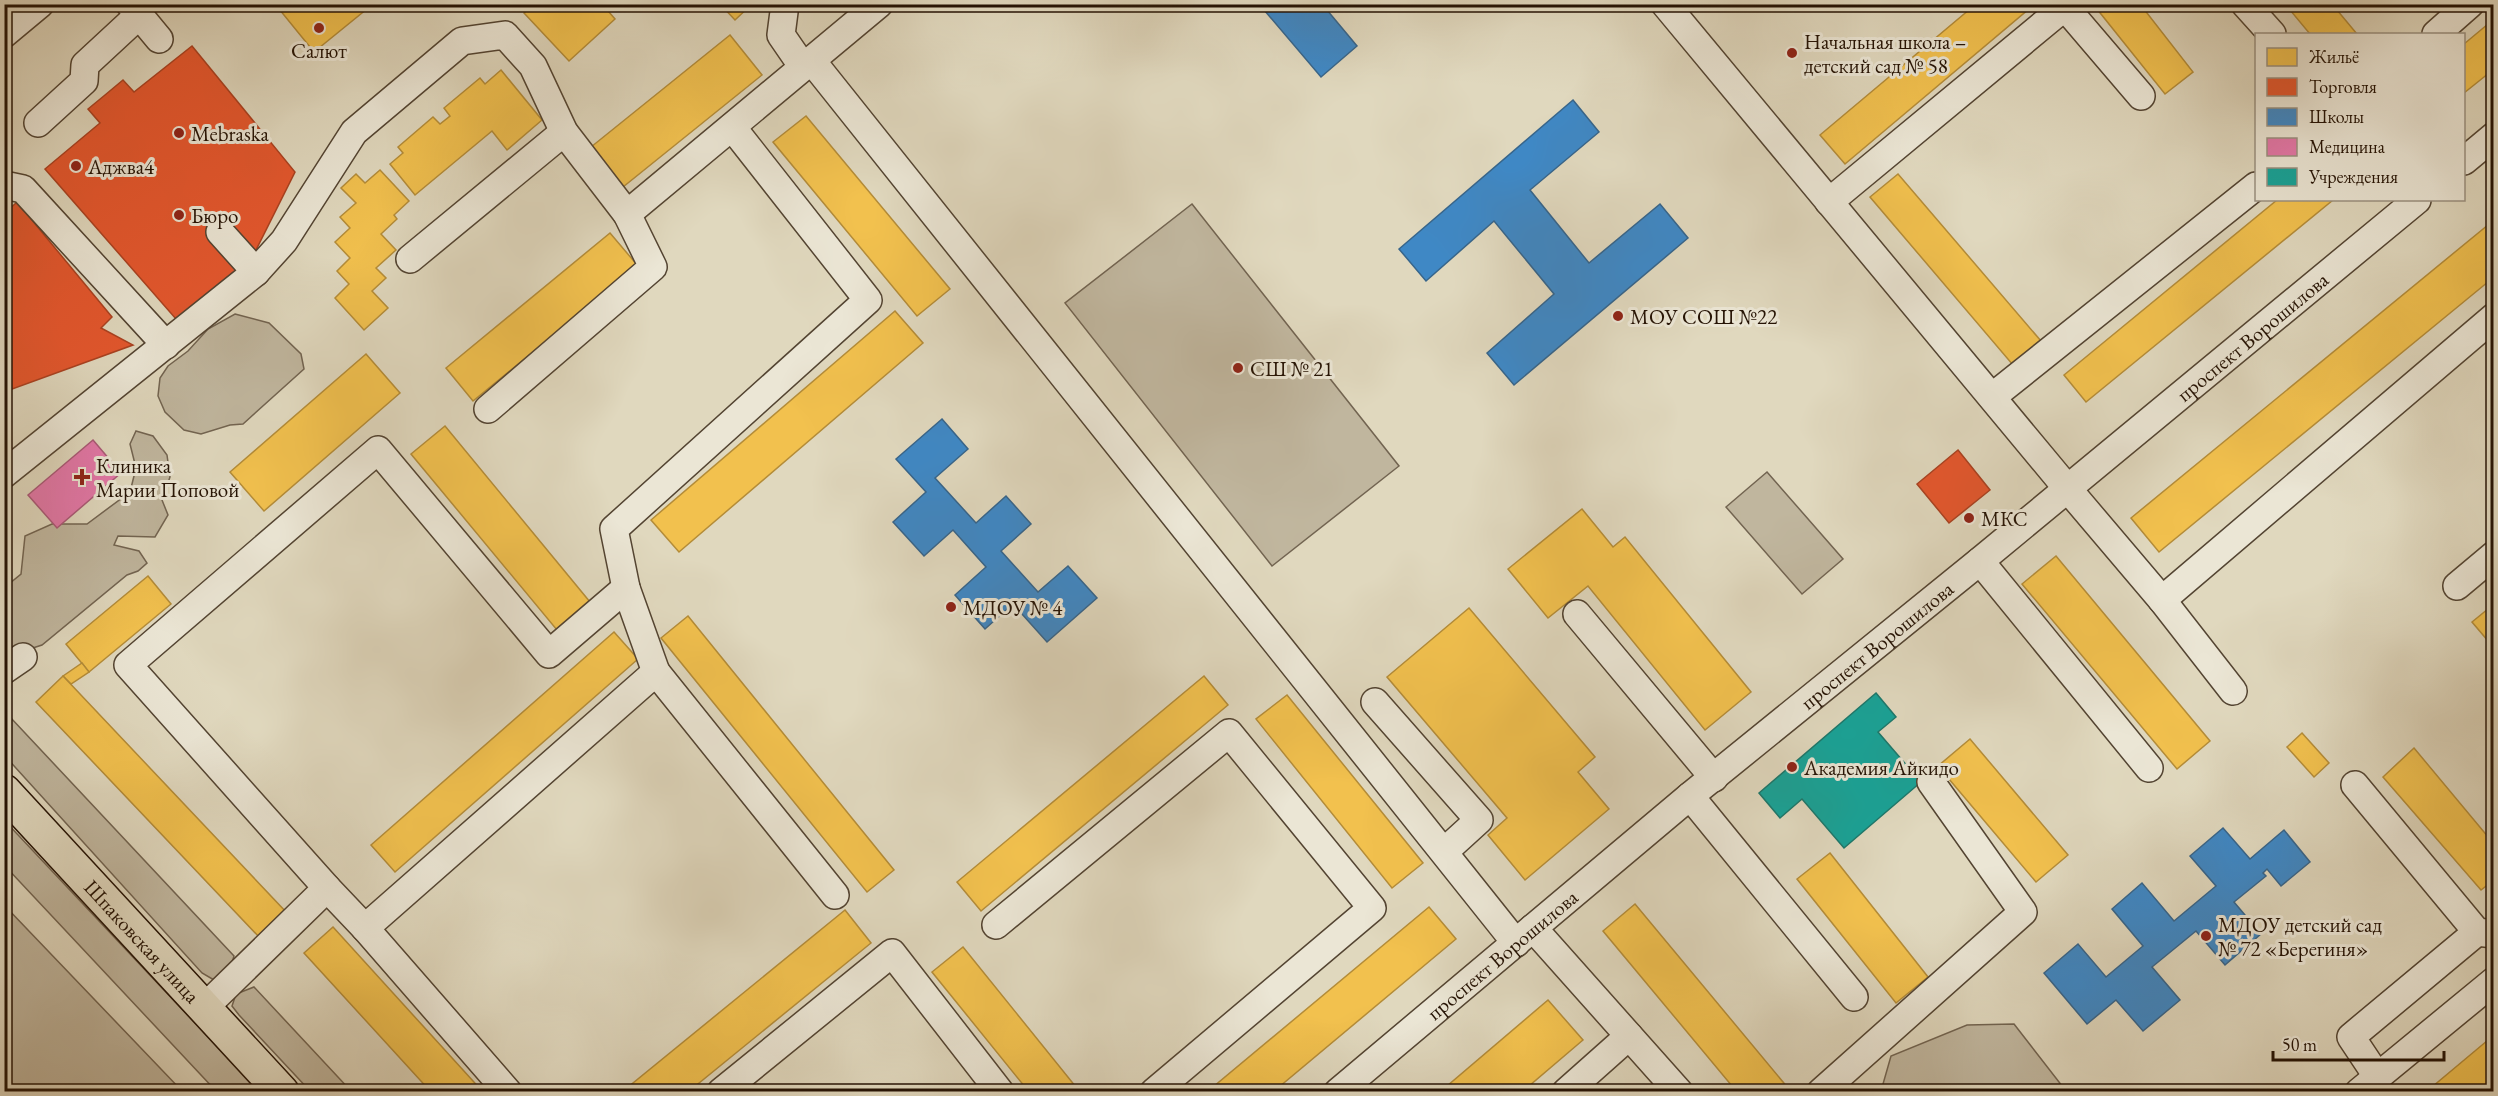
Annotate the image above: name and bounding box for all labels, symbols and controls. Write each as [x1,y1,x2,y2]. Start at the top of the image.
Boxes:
marker: Салют [312,21,326,35]
place label: Начальная школа – детский сад № 58 [1804,28,1966,79]
legend [2255,33,2465,201]
place label: Салют [291,37,347,64]
text: Жильё [2308,45,2359,68]
marker: Начальная школа – детский сад № 58 [1785,46,1799,60]
text: Торговля [2309,75,2377,98]
text: Школы [2309,105,2364,128]
place label: Mebraska [191,120,270,147]
marker: Mebraska [172,126,186,140]
text: Медицина [2309,135,2386,158]
place label: Аджва4 [87,153,155,180]
marker: Аджва4 [69,159,83,173]
text: Учреждения [2308,165,2398,188]
place label: Бюро [191,202,238,229]
marker: Бюро [172,208,186,222]
street label: проспект Ворошилова [2170,265,2334,407]
place label: МОУ СОШ №22 [1630,303,1777,330]
marker: МОУ СОШ №22 [1611,309,1625,323]
place label: СШ № 21 [1250,355,1333,382]
marker: СШ № 21 [1231,361,1245,375]
place label: Клиника Марии Поповой [96,452,239,503]
marker: Клиника Марии Поповой [73,468,91,486]
place label: МКС [1981,505,2028,532]
marker: МКС [1962,511,1976,525]
street label: проспект Ворошилова [1795,574,1959,715]
place label: МДОУ № 4 [963,594,1063,621]
marker: МДОУ № 4 [944,600,958,614]
place label: Академия Айкидо [1803,754,1959,781]
marker: Академия Айкидо [1785,760,1799,774]
street label: Шпаковская улица [79,873,207,1009]
street label: проспект Ворошилова [1421,883,1583,1026]
place label: МДОУ детский сад № 72 «Берегиня» [2218,911,2382,962]
marker: МДОУ детский сад № 72 «Берегиня» [2199,929,2213,943]
scale bar [2273,1024,2444,1062]
text: 50 m [2282,1033,2317,1056]

